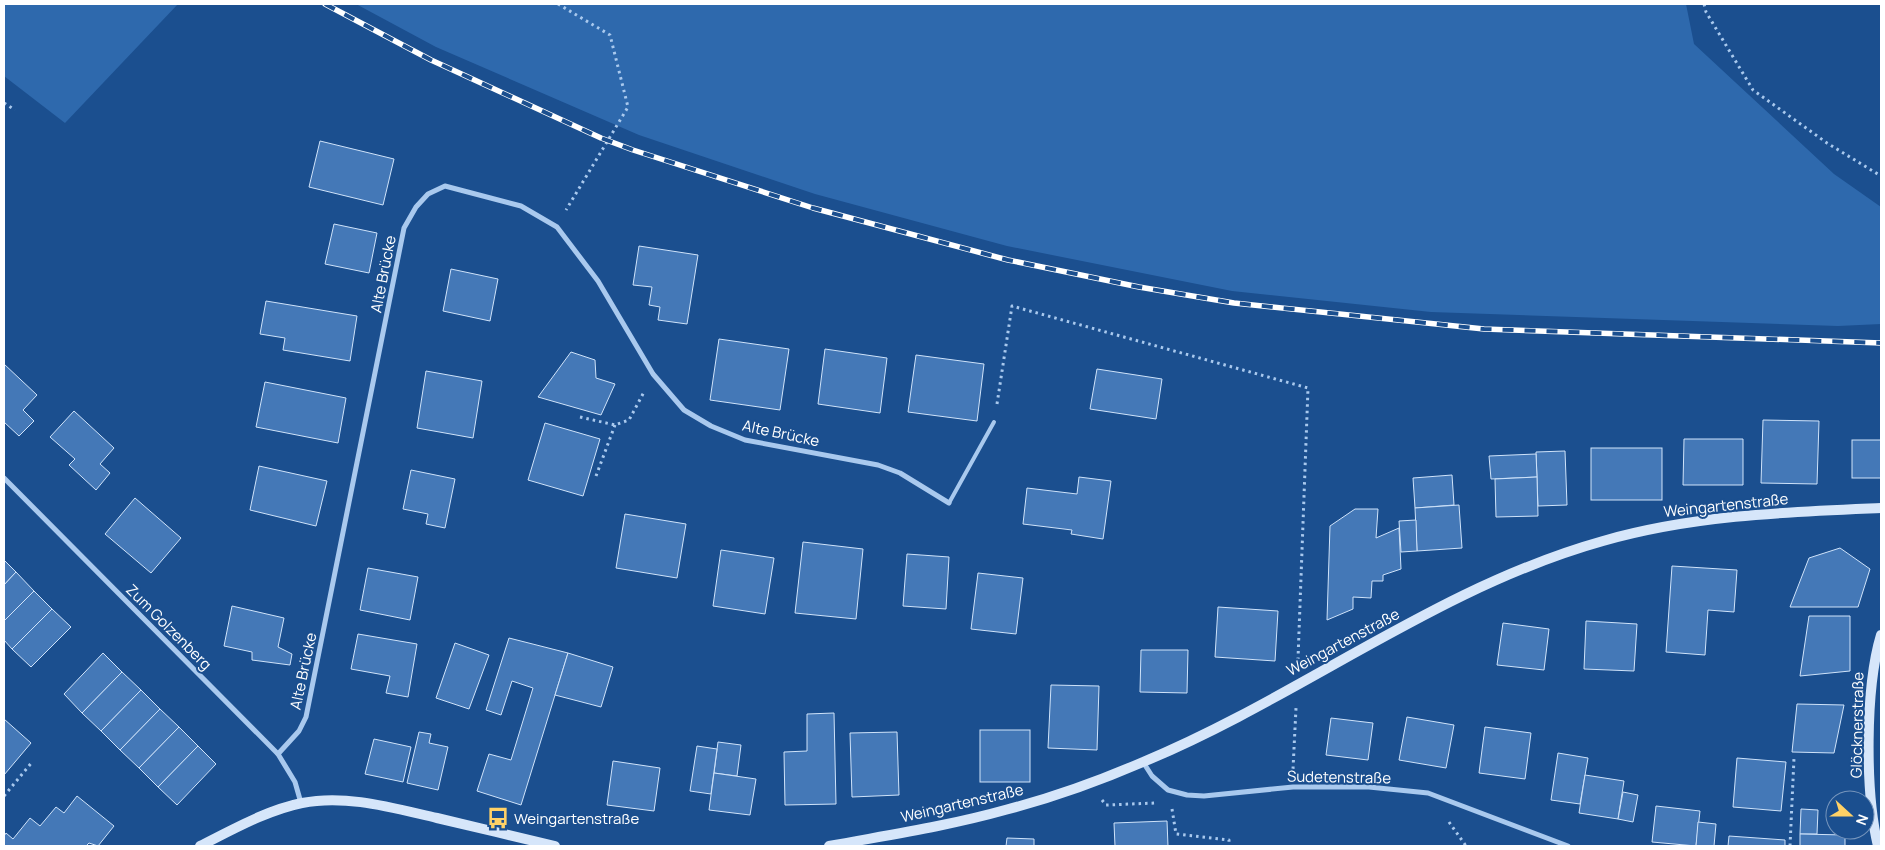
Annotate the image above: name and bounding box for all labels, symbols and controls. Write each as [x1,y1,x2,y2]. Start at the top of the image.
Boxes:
street label: Alte Brücke [365,233,401,314]
street label: Alte Brücke [740,415,822,451]
street label: Weingartenstraße [1663,488,1790,522]
street label: Zum Golzenberg [122,580,216,674]
street label: Weingartenstraße [1283,603,1403,681]
street label: Alte Brücke [285,630,321,712]
street label: Glöcknerstraße [1846,671,1868,778]
street label: Sudetenstraße [1287,766,1391,788]
street label: Weingartenstraße [899,779,1026,827]
north arrow [1825,790,1875,840]
bus stop icon: Weingartenstraße [485,805,511,831]
place label: Weingartenstraße [514,808,639,829]
text: N [1852,812,1873,828]

